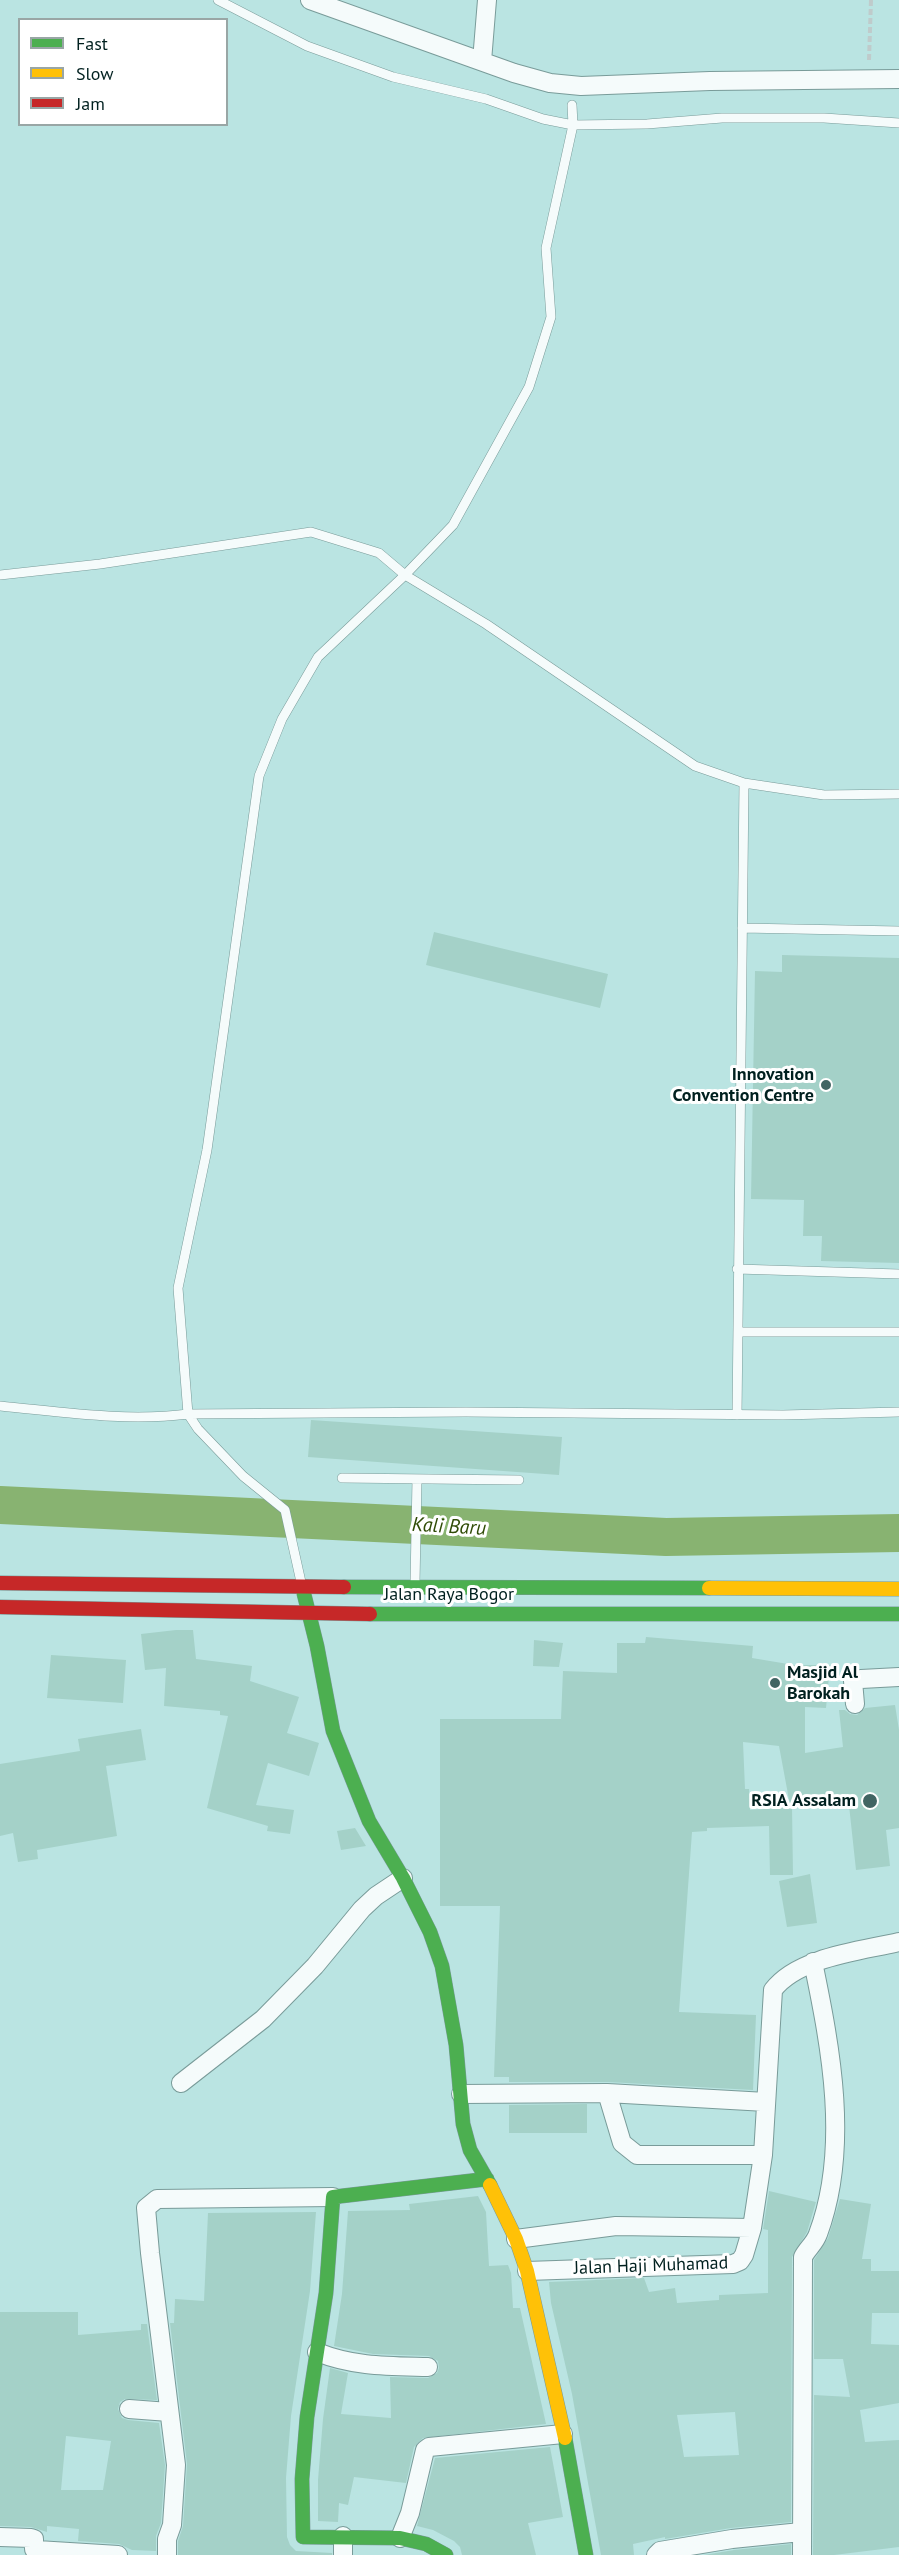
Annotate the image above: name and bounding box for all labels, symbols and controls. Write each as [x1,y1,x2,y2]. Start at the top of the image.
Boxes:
legend [18,18,228,126]
text: Fast [76,32,108,55]
text: Slow [76,62,114,85]
text: Jam [76,92,105,115]
place label: Innovation Convention Centre [672,1064,814,1106]
marker: Innovation Convention Centre [819,1078,833,1092]
water label: Kali Baru [411,1513,487,1541]
street label: Jalan Raya Bogor [384,1584,514,1606]
place label: Masjid Al Barokah [787,1662,858,1704]
marker: Masjid Al Barokah [768,1676,782,1690]
place label: RSIA Assalam [751,1790,856,1812]
marker: RSIA Assalam [861,1792,879,1810]
street label: Jalan Haji Muhamad [573,2253,729,2279]

